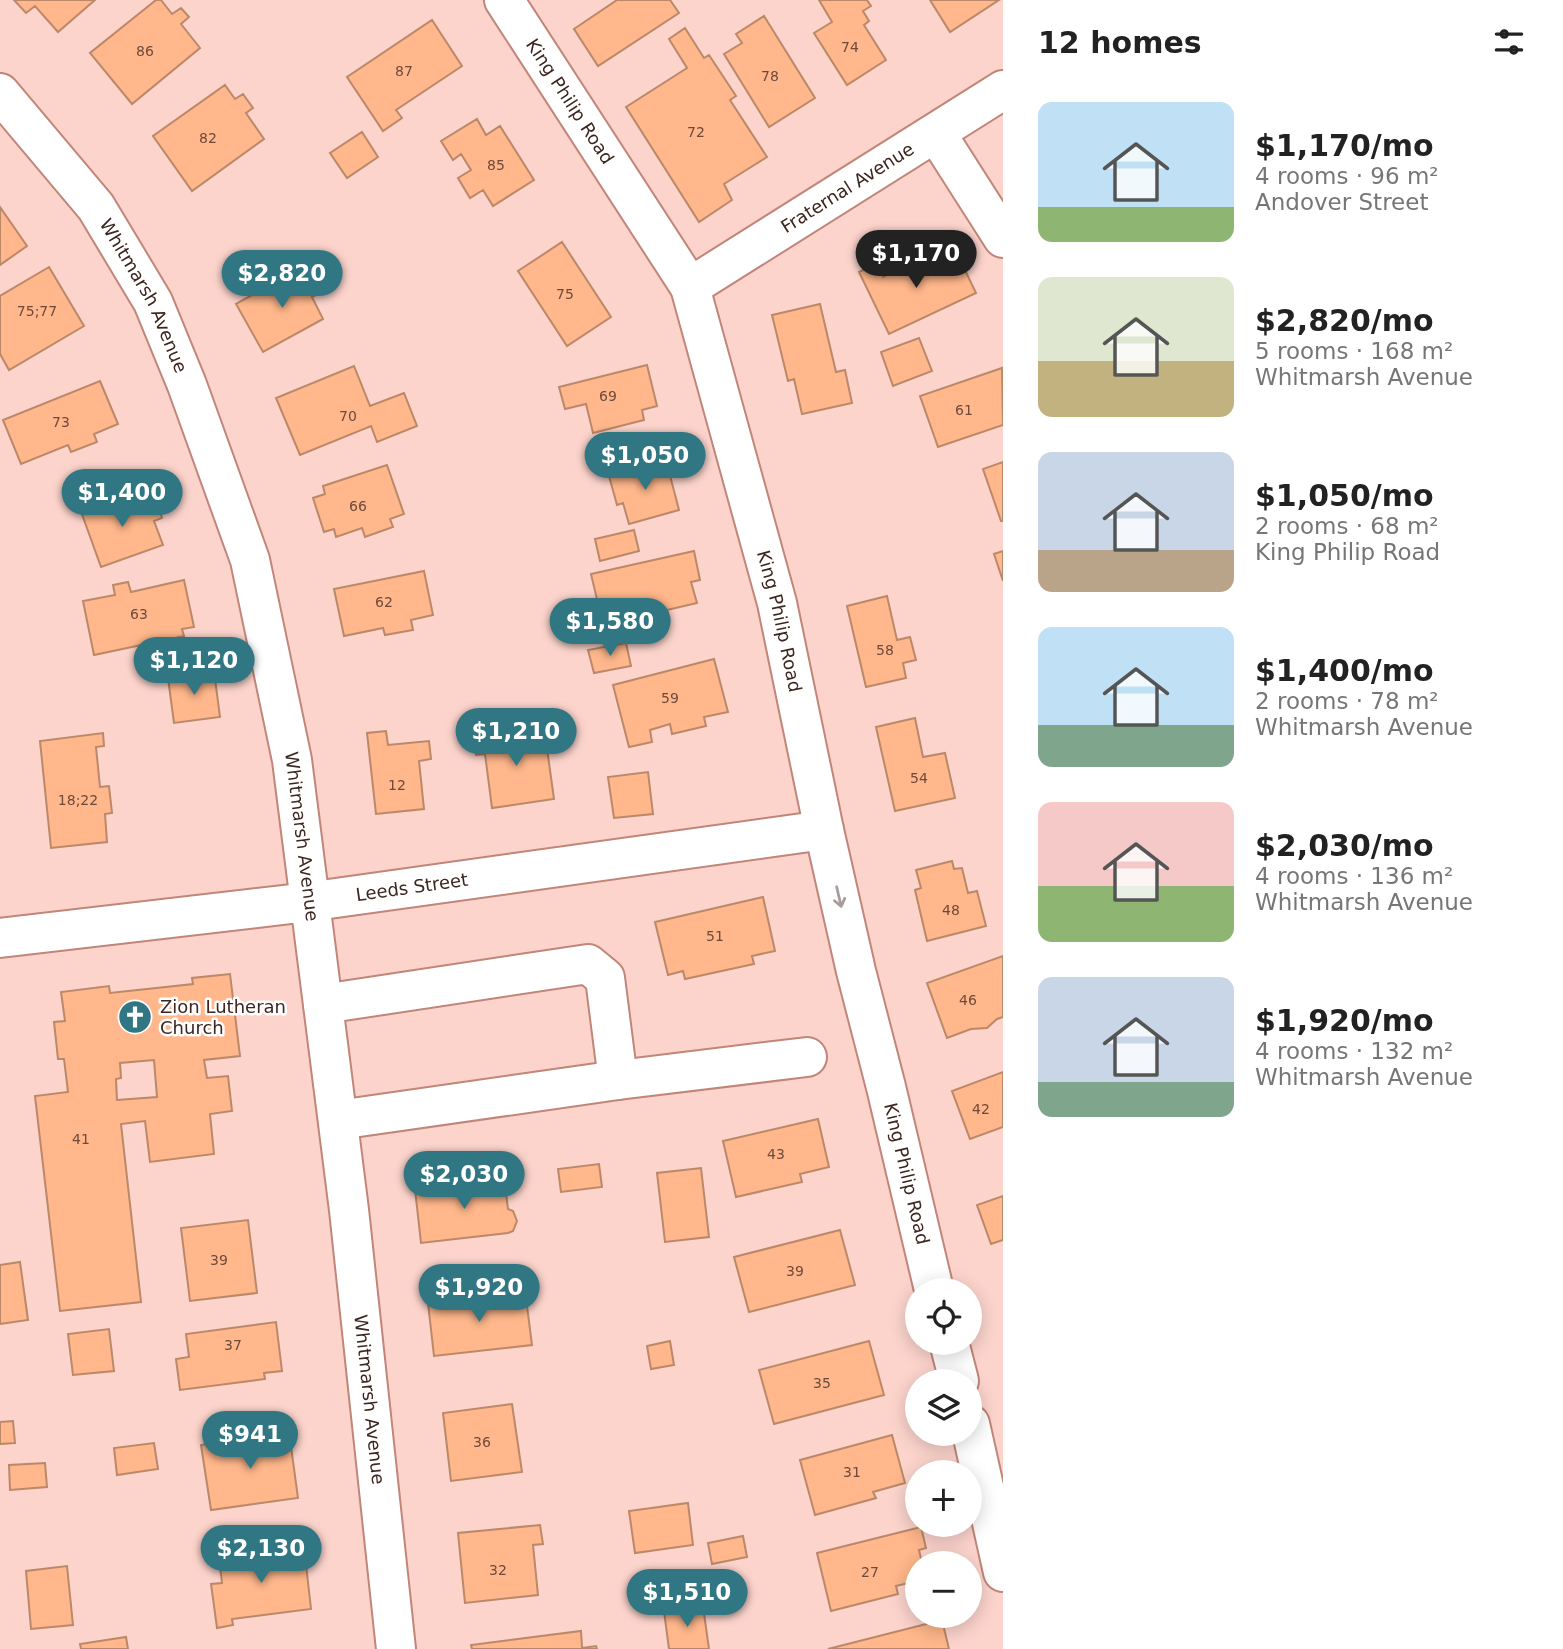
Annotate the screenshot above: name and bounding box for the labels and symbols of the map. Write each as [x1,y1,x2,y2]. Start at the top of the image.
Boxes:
street label: King Philip Road [522,35,618,168]
house number: 74 [841,39,859,55]
house number: 86 [136,43,154,59]
house number: 87 [395,63,413,79]
house number: 78 [761,68,779,84]
house number: 72 [687,124,705,140]
house number: 82 [199,130,217,146]
street label: Fraternal Avenue [777,138,917,237]
house number: 85 [487,157,505,173]
street label: Whitmarsh Avenue [95,215,192,376]
pin: $1,170 [859,230,973,290]
pin: $2,820 [225,250,339,310]
house number: 75 [556,286,574,302]
house number: 75;77 [17,303,57,319]
house number: 69 [599,388,617,404]
house number: 61 [955,402,973,418]
house number: 70 [339,408,357,424]
house number: 73 [52,414,70,430]
pin: $1,050 [588,433,702,492]
pin: $1,400 [65,470,179,529]
house number: 66 [349,498,367,514]
street label: King Philip Road [753,548,806,694]
house number: 62 [375,594,393,610]
pin: $1,580 [553,598,667,658]
house number: 63 [130,606,148,622]
pin: $1,120 [137,638,251,697]
house number: 58 [876,642,894,658]
house number: 59 [661,690,679,706]
pin: $1,210 [459,708,573,768]
street label: Whitmarsh Avenue [281,750,323,922]
house number: 54 [910,770,928,786]
house number: 12 [388,777,406,793]
house number: 18;22 [58,792,98,808]
street label: Leeds Street [354,869,469,905]
one-way arrow [833,885,846,908]
house number: 48 [942,902,960,918]
house number: 51 [706,928,724,944]
house number: 46 [959,992,977,1008]
place label: Zion Lutheran Church [160,996,286,1038]
church icon: Zion Lutheran Church [116,998,154,1036]
street label: King Philip Road [880,1100,934,1247]
house number: 42 [972,1101,990,1117]
house number: 41 [72,1131,90,1147]
house number: 43 [767,1146,785,1162]
pin: $2,030 [407,1152,521,1211]
house number: 39 [210,1252,228,1268]
house number: 39 [786,1263,804,1279]
pin: $1,920 [422,1264,536,1324]
street label: Whitmarsh Avenue [350,1313,389,1485]
house number: 37 [224,1337,242,1353]
house number: 35 [813,1375,831,1391]
pin: $941 [209,1412,291,1471]
house number: 36 [473,1434,491,1450]
house number: 31 [843,1464,861,1480]
pin: $2,130 [204,1526,318,1585]
house number: 32 [489,1562,507,1578]
house number: 27 [861,1564,879,1580]
pin: $1,510 [630,1570,744,1629]

